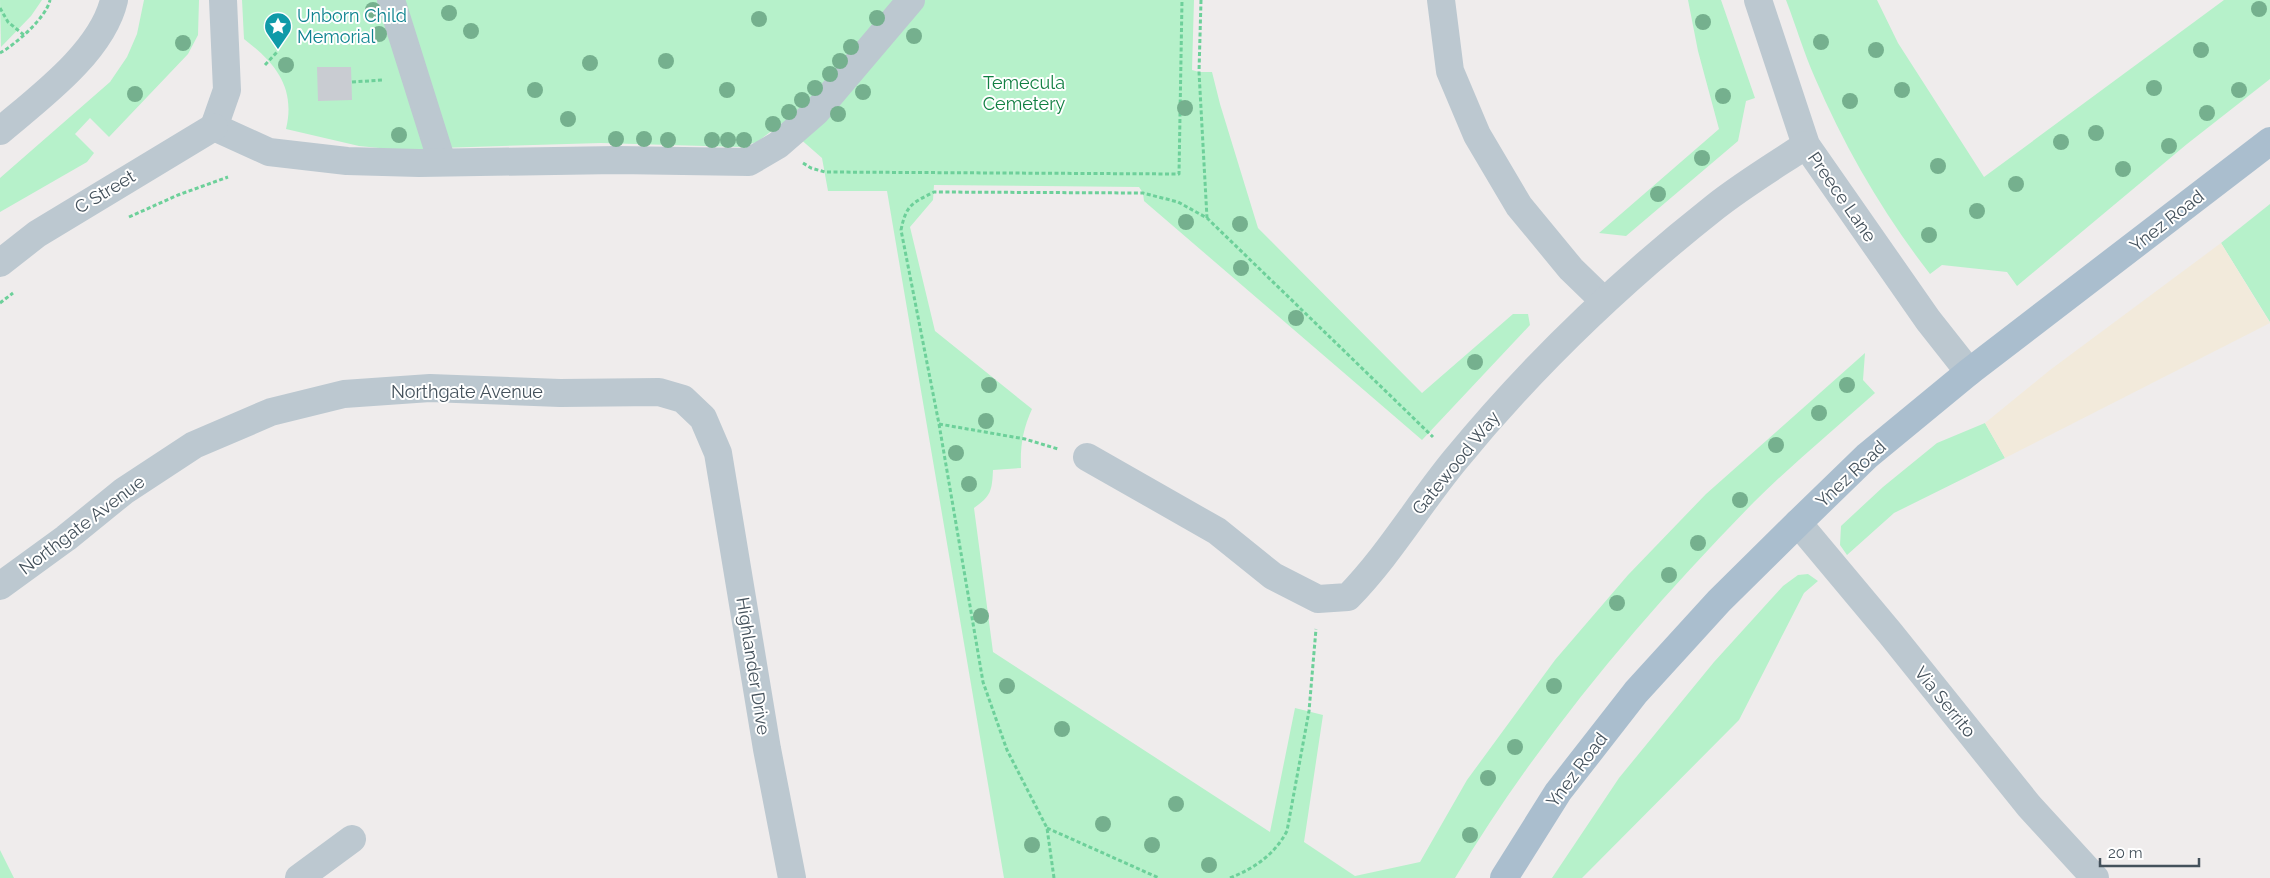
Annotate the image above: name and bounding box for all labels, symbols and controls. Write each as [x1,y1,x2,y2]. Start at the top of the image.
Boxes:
place label: Unborn Child Memorial [297,5,407,47]
place icon: Unborn Child Memorial [263,11,293,50]
park label: Temecula Cemetery [983,72,1065,114]
street label: Preece Lane [1804,148,1881,246]
street label: C Street [71,165,139,218]
street label: Ynez Road [2126,185,2208,256]
street label: Northgate Avenue [391,381,543,402]
street label: Gatewood Way [1408,407,1504,519]
street label: Ynez Road [1811,436,1890,511]
street label: Northgate Avenue [15,470,149,579]
street label: Highlander Drive [732,596,775,737]
street label: Via Serrito [1910,662,1981,742]
street label: Ynez Road [1542,728,1611,811]
scale bar [2100,836,2199,868]
text: 20 m [2108,844,2143,862]

